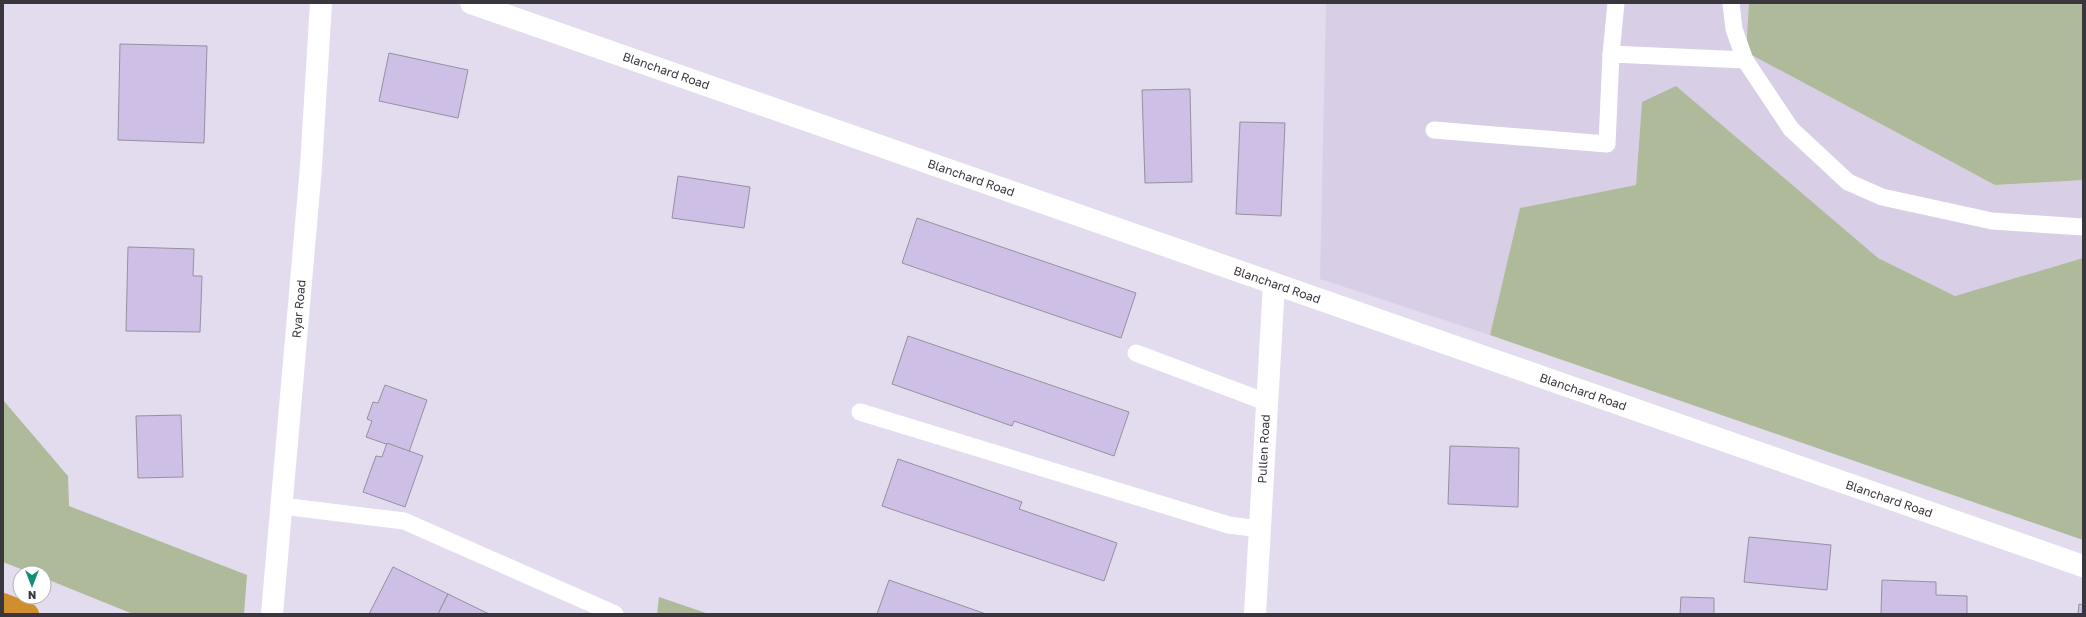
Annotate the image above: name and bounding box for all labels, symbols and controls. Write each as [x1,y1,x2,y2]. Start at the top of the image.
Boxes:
street label: Blanchard Road [621,49,712,92]
street label: Blanchard Road [926,156,1017,199]
street label: Blanchard Road [1232,263,1323,306]
street label: Ryar Road [288,279,309,339]
street label: Blanchard Road [1538,370,1629,413]
street label: Pullen Road [1254,414,1273,484]
street label: Blanchard Road [1844,477,1935,520]
north arrow [12,565,52,605]
text: N [28,589,36,602]

